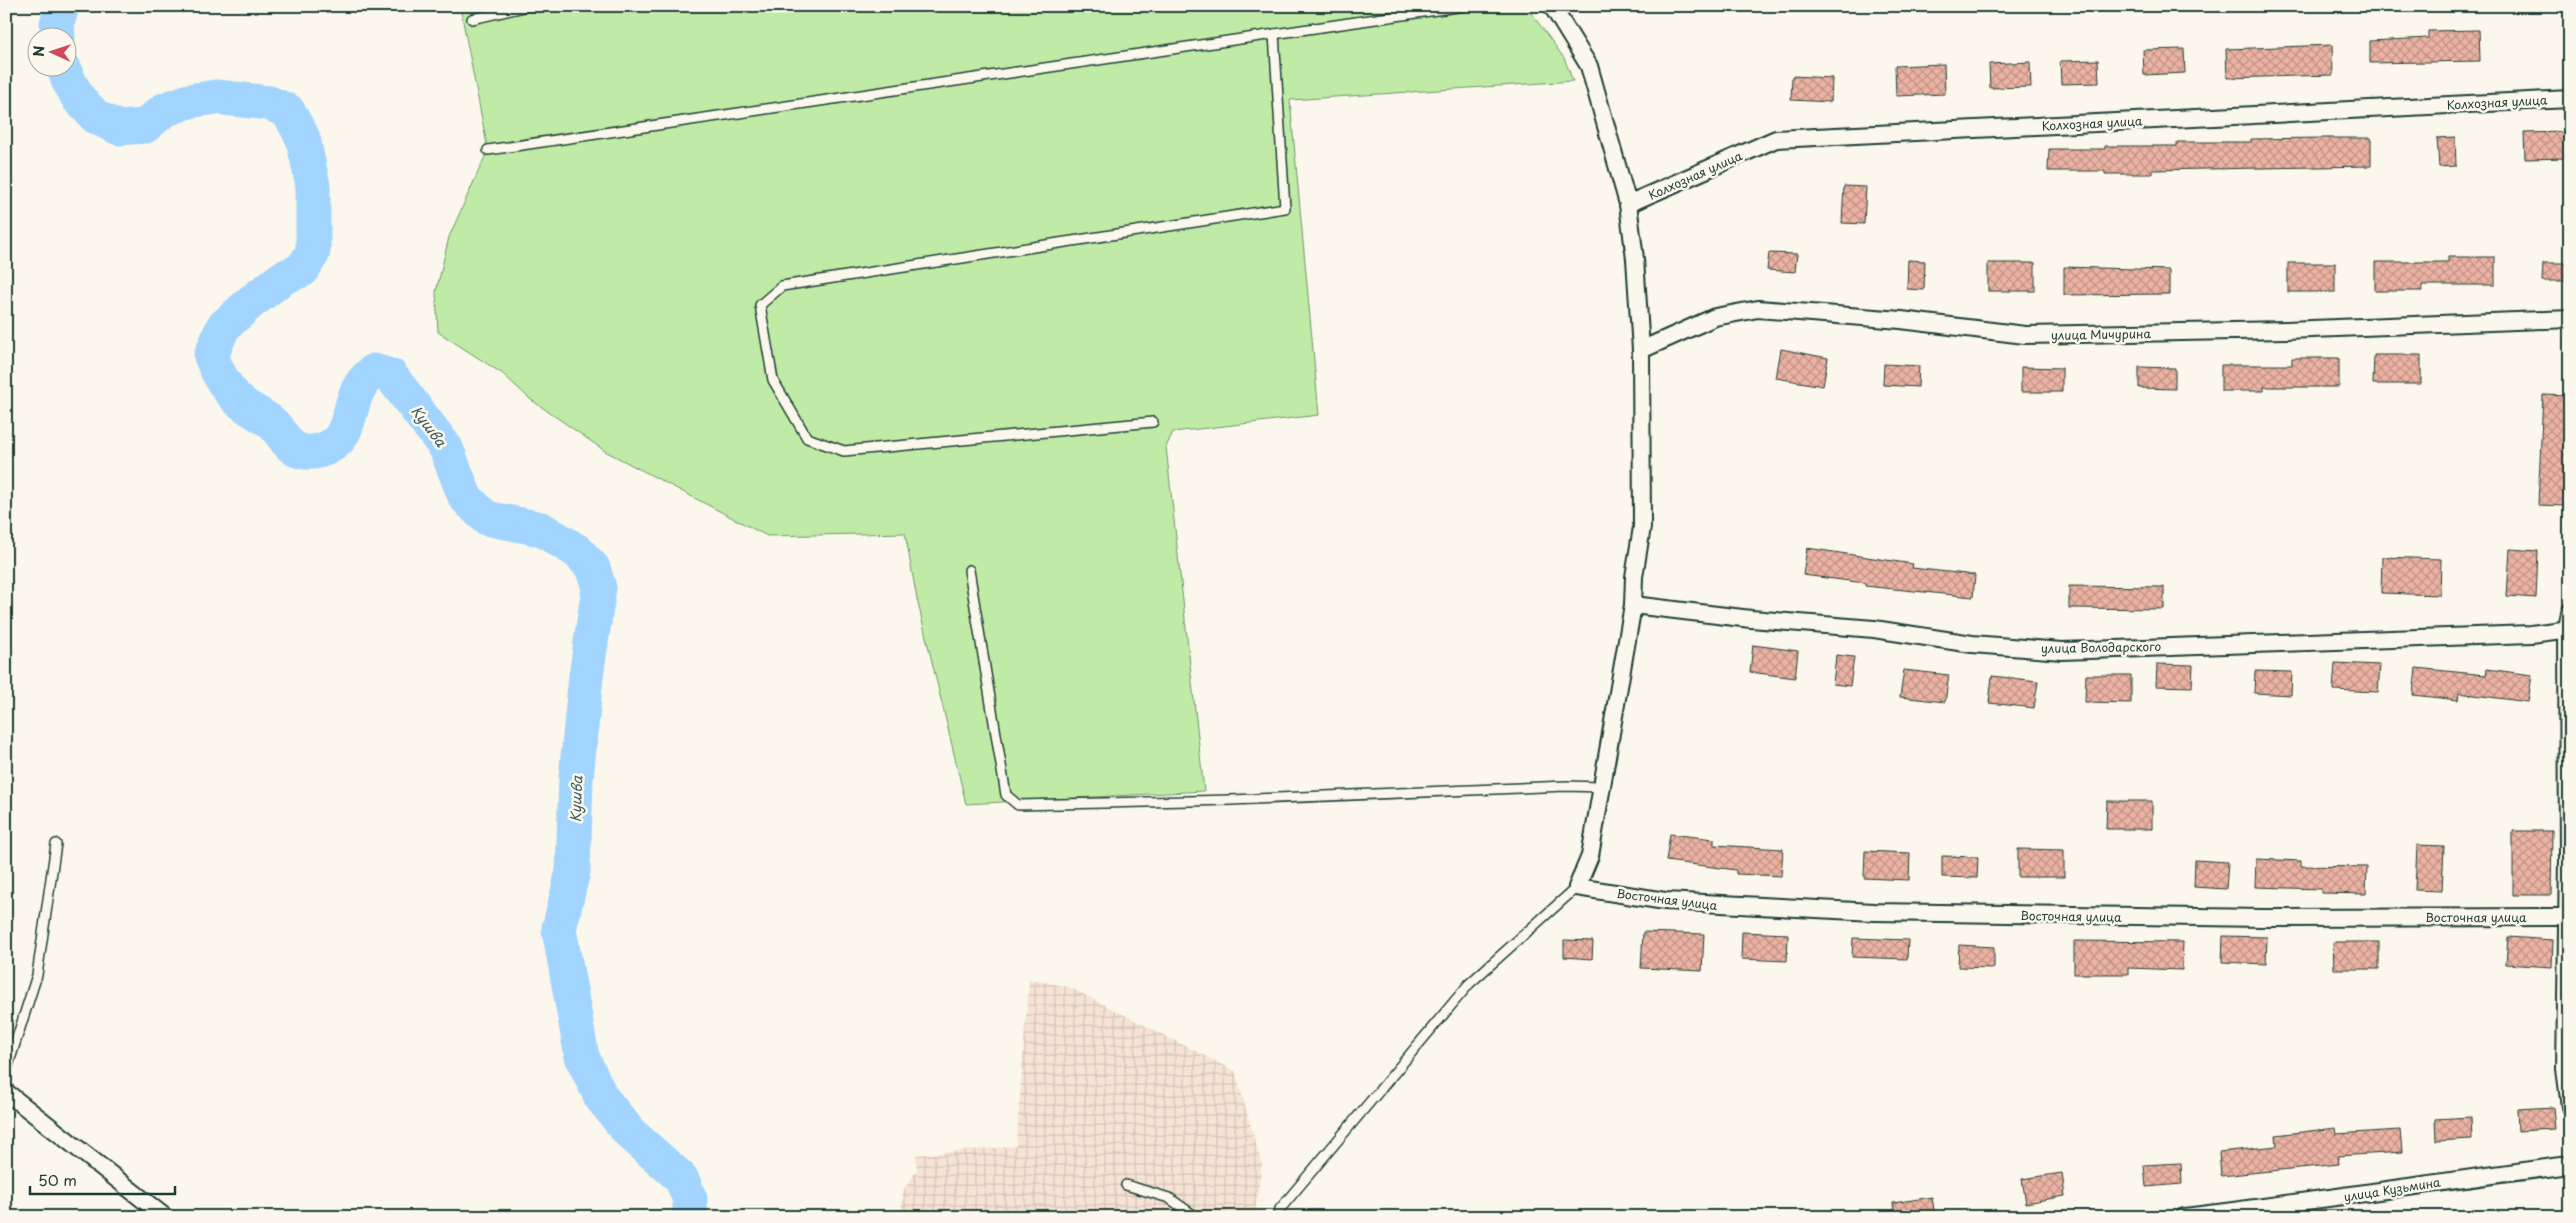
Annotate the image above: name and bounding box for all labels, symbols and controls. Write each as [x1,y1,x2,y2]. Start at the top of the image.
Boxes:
north arrow [28,28,78,78]
text: N [28,45,49,57]
street label: Колхозная улица [2446,90,2548,114]
street label: Колхозная улица [2041,111,2143,135]
street label: Колхозная улица [1645,146,1745,204]
street label: улица Мичурина [2051,324,2152,344]
water label: Кушва [407,401,452,452]
street label: улица Володарского [2041,637,2161,657]
water label: Кушва [565,774,587,823]
street label: Восточная улица [1616,884,1719,914]
street label: Восточная улица [2020,906,2122,926]
street label: Восточная улица [2425,908,2527,926]
scale bar [30,1163,175,1195]
text: 50 m [38,1168,77,1191]
street label: улица Кузьмина [2342,1172,2442,1206]

